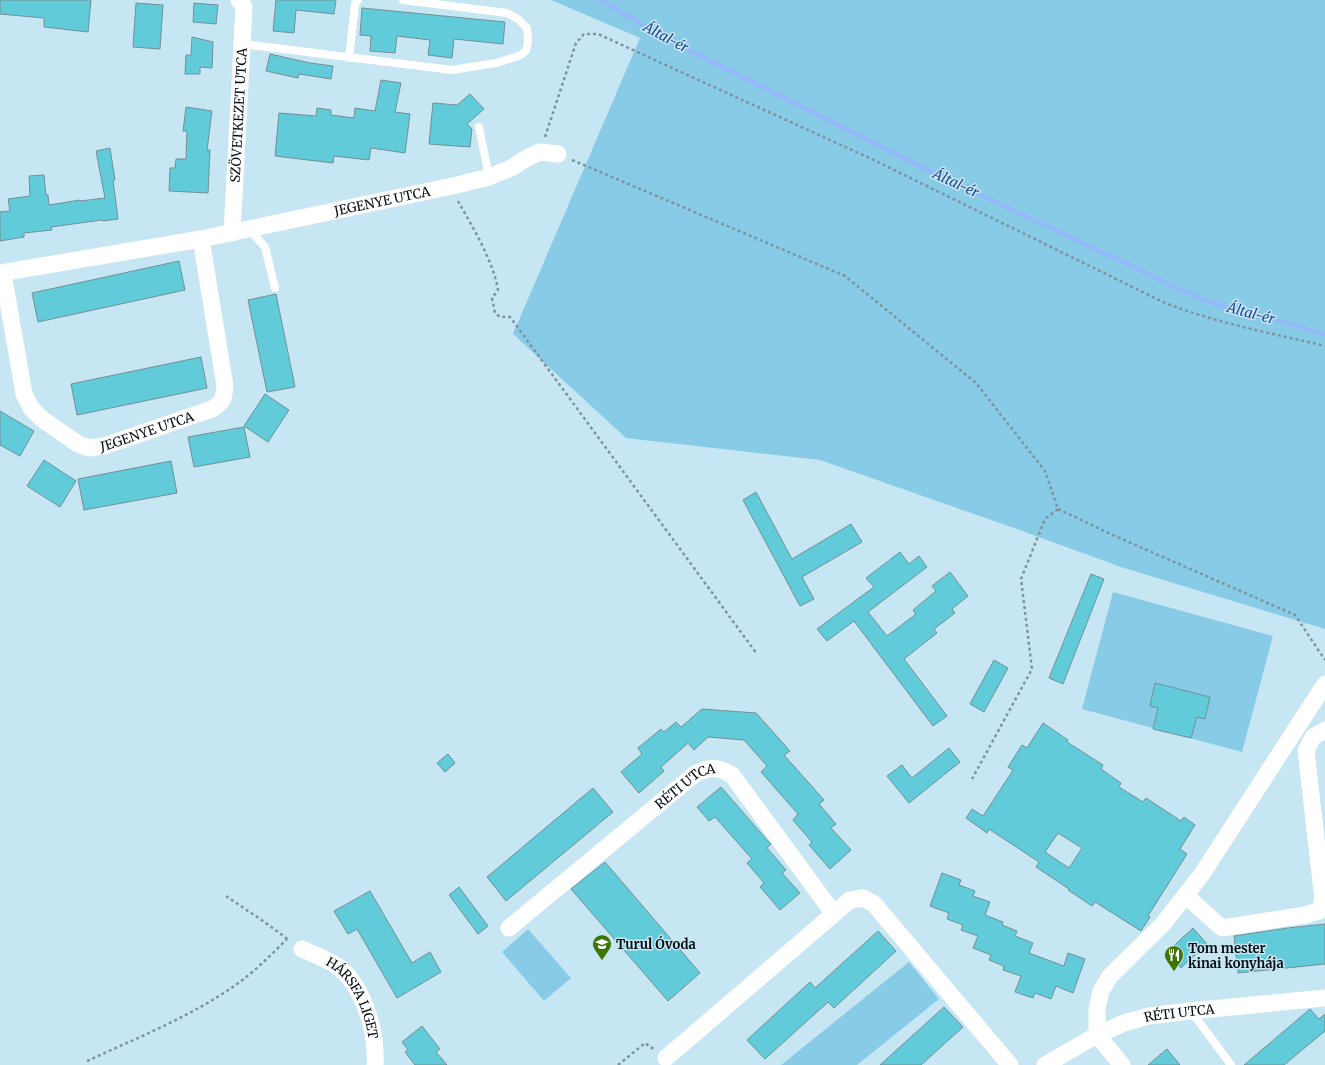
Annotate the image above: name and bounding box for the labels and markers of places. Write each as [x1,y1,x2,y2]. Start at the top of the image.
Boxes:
school or university icon: Turul Óvoda [591,933,613,961]
place label: Turul Óvoda [616,935,696,953]
place label: Tom mester kinai konyhája [1188,940,1284,972]
restaurant icon: Tom mester kinai konyhája [1163,944,1185,972]

